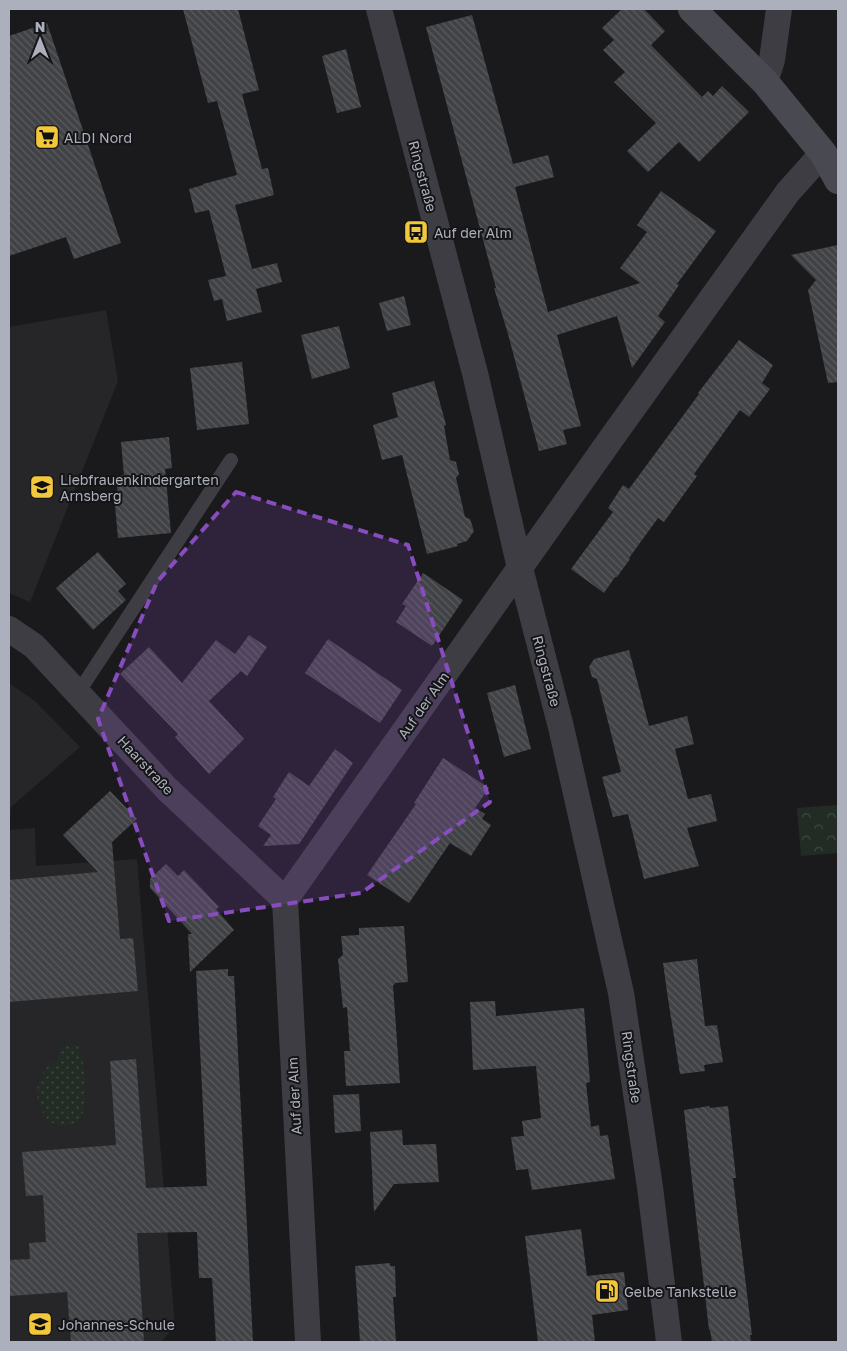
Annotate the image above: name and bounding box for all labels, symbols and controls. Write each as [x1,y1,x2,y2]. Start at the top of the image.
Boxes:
north arrow [15,15,65,65]
text: N [35,18,45,35]
supermarket icon: ALDI Nord [34,124,60,150]
place label: ALDI Nord [64,129,132,146]
street label: Ringstraße [405,139,441,213]
bus stop icon: Auf der Alm [403,219,429,245]
place label: Auf der Alm [434,224,512,241]
place label: Liebfrauenkindergarten Arnsberg [60,471,219,504]
school or university icon: Liebfrauenkindergarten Arnsberg [29,474,55,500]
street label: Ringstraße [529,634,565,708]
street label: Auf der Alm [394,668,452,742]
street label: Haarstraße [114,732,178,798]
street label: Ringstraße [619,1030,645,1104]
street label: Auf der Alm [283,1057,305,1135]
fuel station icon: Gelbe Tankstelle [594,1278,620,1304]
place label: Gelbe Tankstelle [624,1283,737,1300]
school or university icon: Johannes-Schule [27,1311,53,1337]
place label: Johannes-Schule [58,1316,175,1333]

